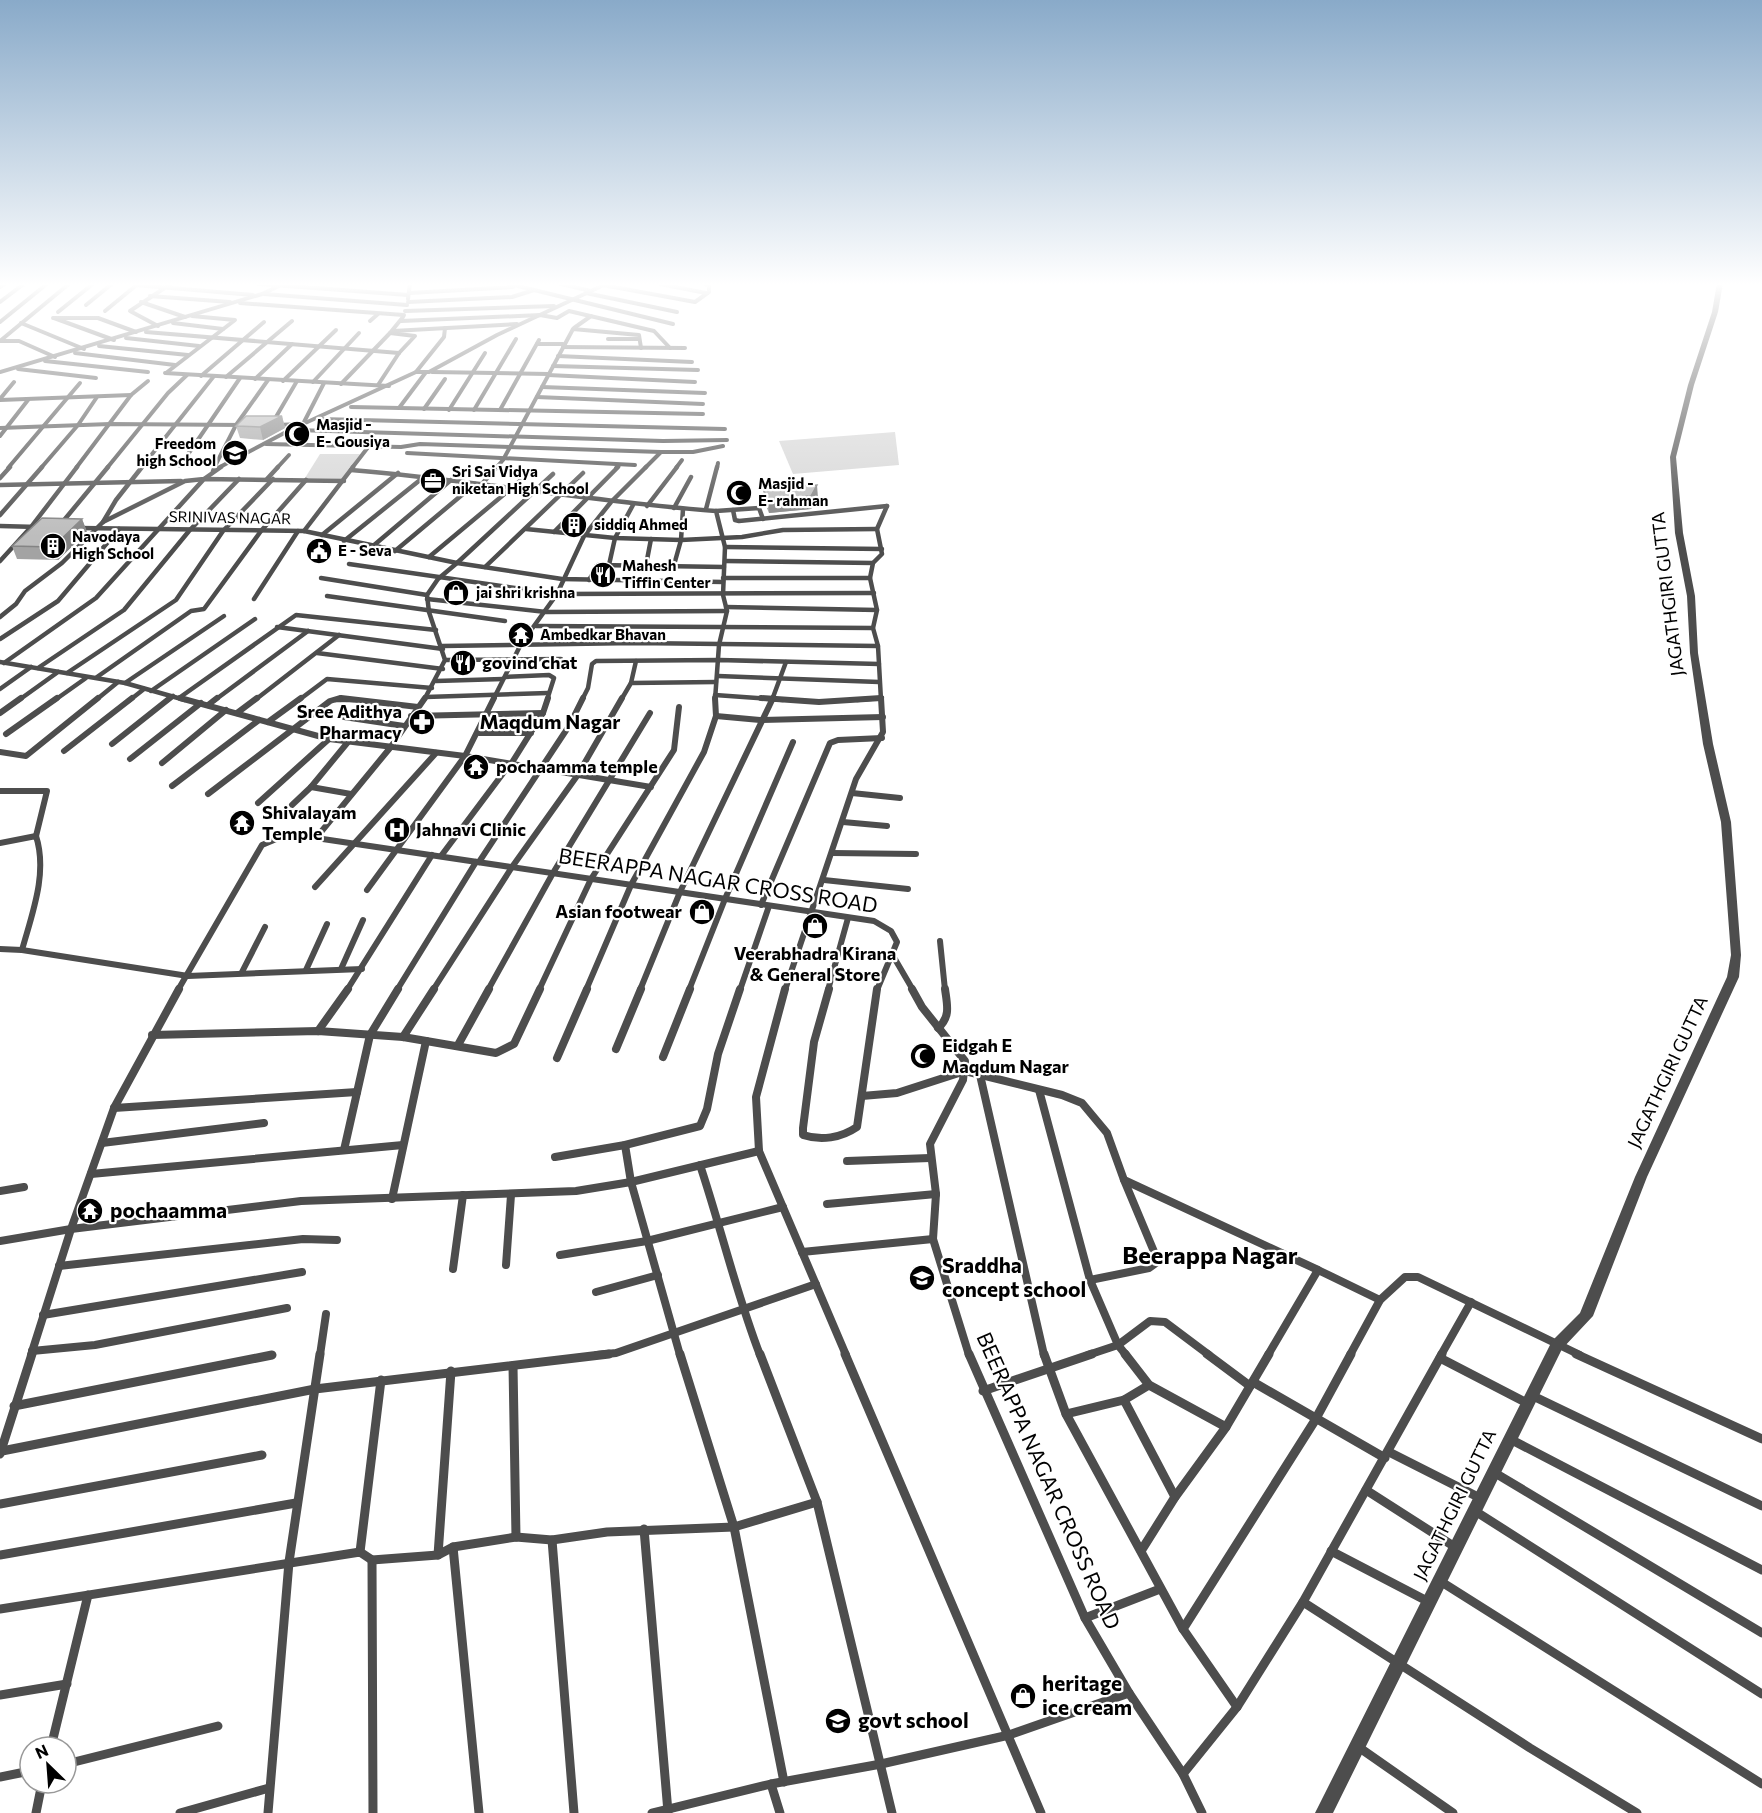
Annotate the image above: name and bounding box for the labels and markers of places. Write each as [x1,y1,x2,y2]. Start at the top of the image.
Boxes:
place label: Masjid - E- Gousiya [316,415,390,450]
mosque icon: Masjid - E- Gousiya [282,419,312,449]
place label: Freedom high School [136,434,216,469]
school or university icon: Freedom high School [220,438,250,468]
place label: Sri Sai Vidya niketan High School [452,462,589,497]
office icon: Sri Sai Vidya niketan High School [418,466,448,496]
place label: Masjid - E- rahman [758,474,829,509]
mosque icon: Masjid - E- rahman [724,478,754,508]
building icon: siddiq Ahmed [559,510,589,540]
place label: siddiq Ahmed [594,515,688,533]
place label: Navodaya High School [72,527,154,562]
building icon: Navodaya High School [38,531,68,561]
public building icon: E - Seva [304,536,334,566]
place label: E - Seva [338,541,392,559]
place label: Mahesh Tiffin Center [622,556,711,591]
restaurant icon: Mahesh Tiffin Center [588,560,618,590]
shop icon: jai shri krishna [441,578,471,608]
place label: jai shri krishna [475,583,575,601]
temple icon: Ambedkar Bhavan [506,620,536,650]
place label: Ambedkar Bhavan [540,625,666,643]
restaurant icon: govind chat [448,648,478,678]
place label: govind chat [482,651,578,673]
place label: Sree Adithya Pharmacy [297,700,402,743]
pharmacy icon: Sree Adithya Pharmacy [407,707,437,737]
temple icon: pochaamma temple [461,752,491,782]
place label: pochaamma temple [496,755,658,777]
place label: Shivalayam Temple [262,801,356,844]
temple icon: Shivalayam Temple [227,808,257,838]
hospital icon: Jahnavi Clinic [382,815,412,845]
place label: Jahnavi Clinic [416,818,526,840]
shop icon: Asian footwear [687,897,717,927]
place label: Asian footwear [555,900,683,922]
shop icon: Veerabhadra Kirana & General Store [800,911,830,941]
place label: Veerabhadra Kirana & General Store [734,942,896,985]
place label: Eidgah E Maqdum Nagar [942,1034,1069,1077]
mosque icon: Eidgah E Maqdum Nagar [908,1041,938,1071]
temple icon: pochaamma [75,1196,105,1226]
place label: pochaamma [110,1197,227,1222]
place label: Sraddha concept school [942,1252,1086,1301]
school or university icon: Sraddha concept school [907,1263,937,1293]
place label: heritage ice cream [1042,1670,1132,1719]
shop icon: heritage ice cream [1008,1681,1038,1711]
school or university icon: govt school [823,1706,853,1736]
place label: govt school [858,1707,969,1732]

